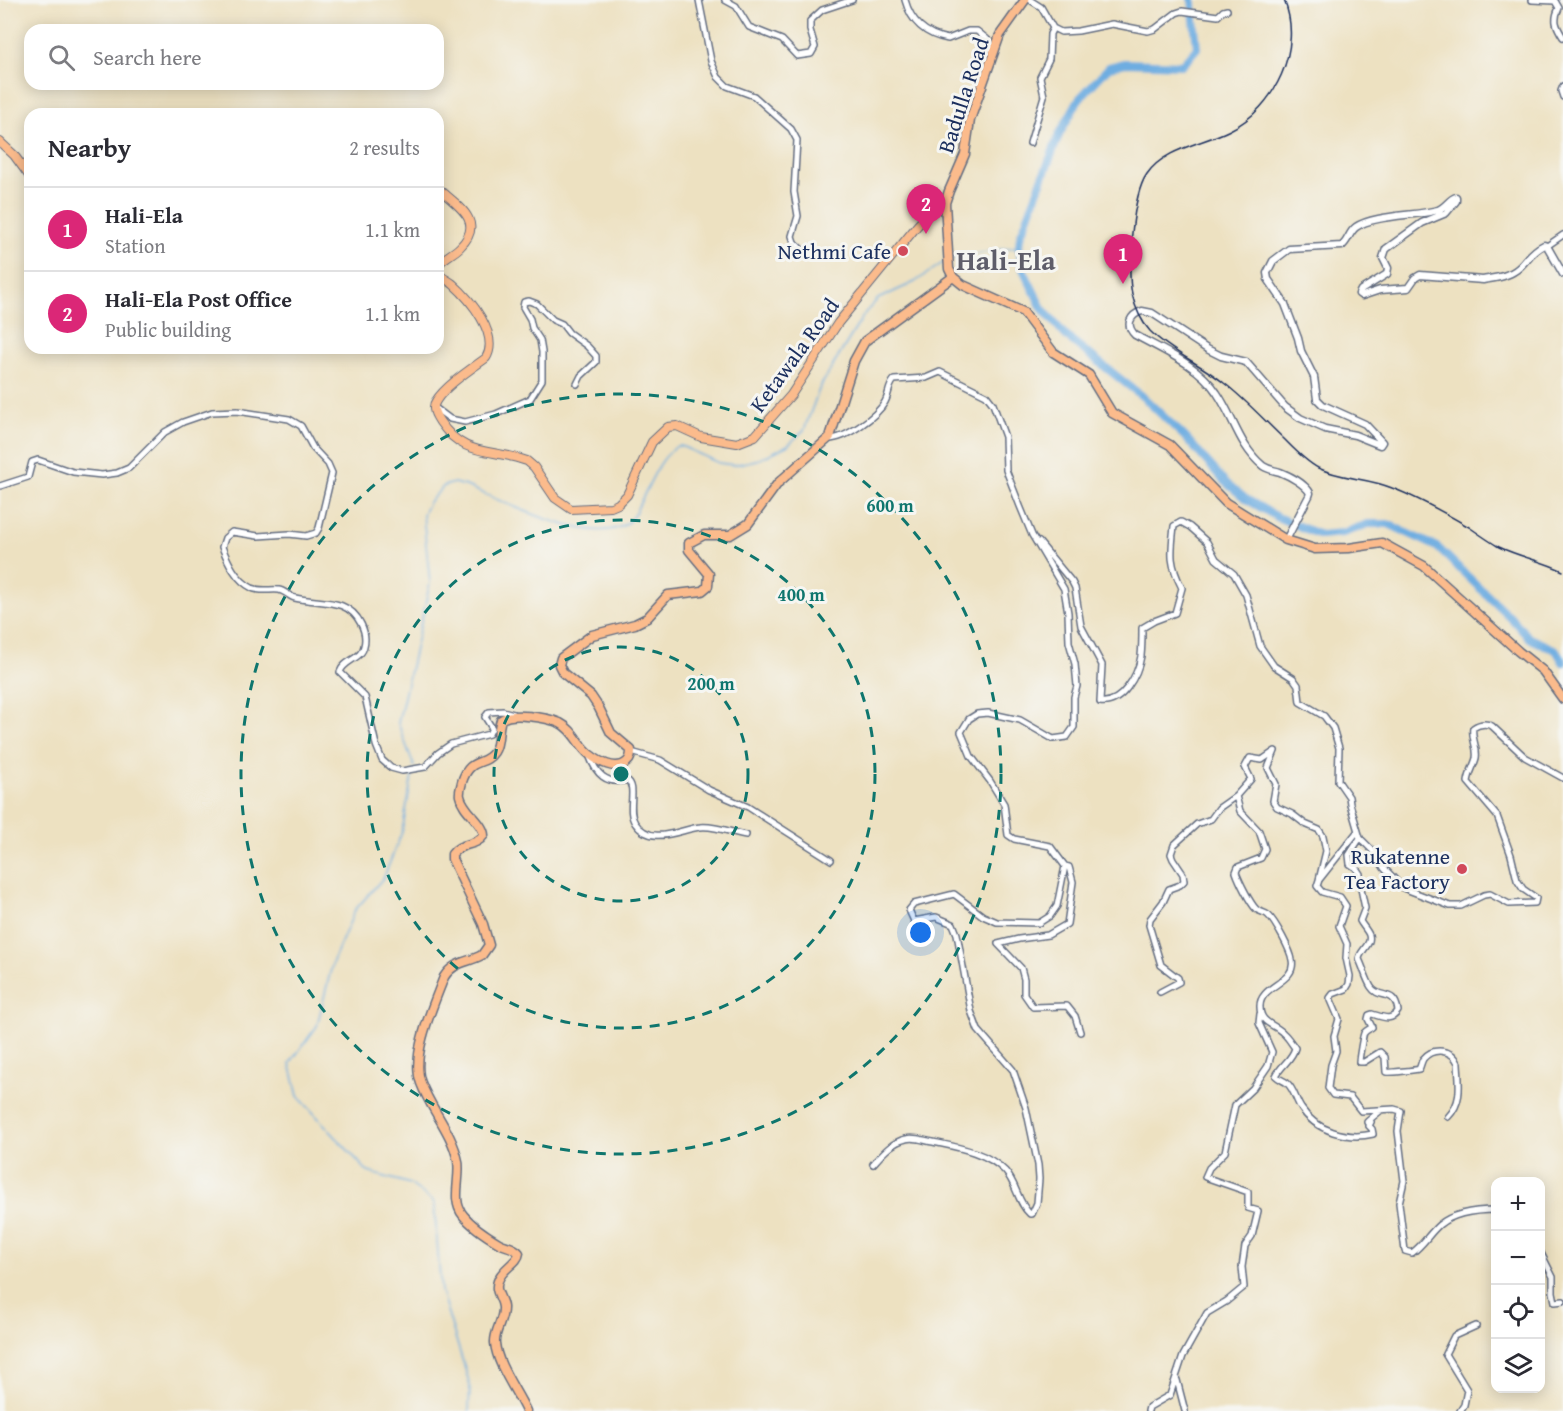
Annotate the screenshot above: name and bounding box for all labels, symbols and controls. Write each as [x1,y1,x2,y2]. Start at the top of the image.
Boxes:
search box [24,24,444,90]
street label: Badulla Road [929,33,997,157]
icon: search [45,41,78,74]
text: Search here [93,41,202,73]
text: Nearby [48,128,131,167]
text: 2 results [349,133,420,162]
pin: 2 [906,184,946,234]
text: Hali-Ela [105,199,183,231]
text: 1 [62,215,73,244]
text: 1.1 km [365,215,420,244]
text: Station [105,231,165,260]
pin: 1 [1104,234,1142,284]
place label: Nethmi Cafe [777,235,891,267]
district label: Hali-Ela [956,239,1056,280]
marker: Nethmi Cafe [896,244,910,258]
text: Hali-Ela Post Office [105,283,292,315]
street label: Ketawala Road [742,291,847,419]
text: 2 [62,299,73,328]
text: 1.1 km [365,299,420,328]
text: Public building [105,315,231,344]
text: 600 m [866,492,914,519]
text: 400 m [777,581,825,608]
text: 200 m [687,670,735,697]
centre of rings [611,764,631,784]
place label: Rukatenne Tea Factory [1344,840,1450,897]
marker: Rukatenne Tea Factory [1455,862,1469,876]
your location [906,918,935,947]
map controls [1491,1177,1545,1393]
button: + [1491,1177,1545,1231]
button: − [1491,1231,1545,1285]
button: locate [1491,1285,1545,1339]
button: layers [1491,1339,1545,1393]

